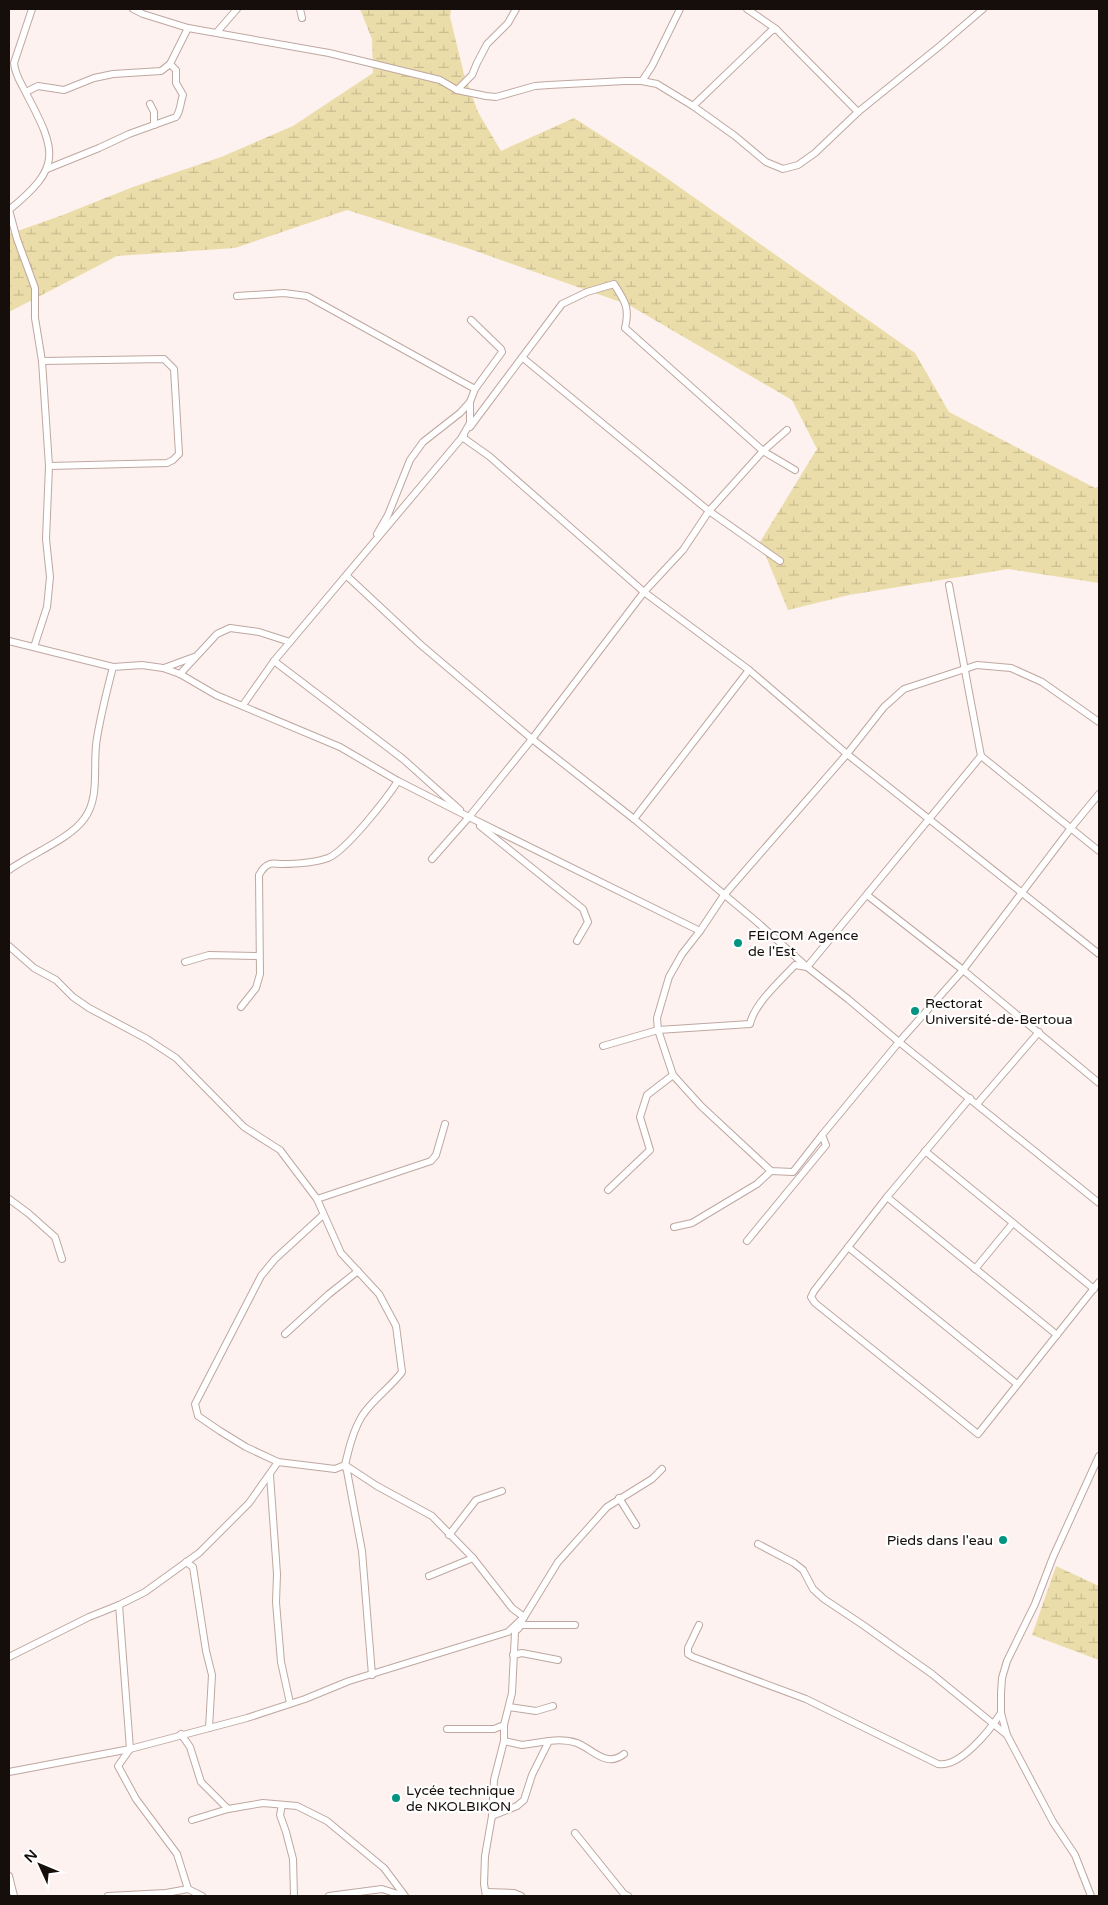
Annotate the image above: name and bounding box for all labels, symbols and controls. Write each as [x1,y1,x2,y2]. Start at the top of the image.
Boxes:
place label: FEICOM Agence de l'Est [748,927,858,960]
marker: FEICOM Agence de l'Est [732,937,744,949]
place label: Rectorat Université-de-Bertoua [925,995,1073,1028]
marker: Rectorat Université-de-Bertoua [909,1005,921,1017]
place label: Pieds dans l'eau [887,1532,993,1549]
marker: Pieds dans l'eau [997,1534,1009,1546]
place label: Lycée technique de NKOLBIKON [406,1782,515,1815]
marker: Lycée technique de NKOLBIKON [390,1792,402,1804]
north arrow [15,1840,65,1890]
text: N [21,1846,41,1866]

